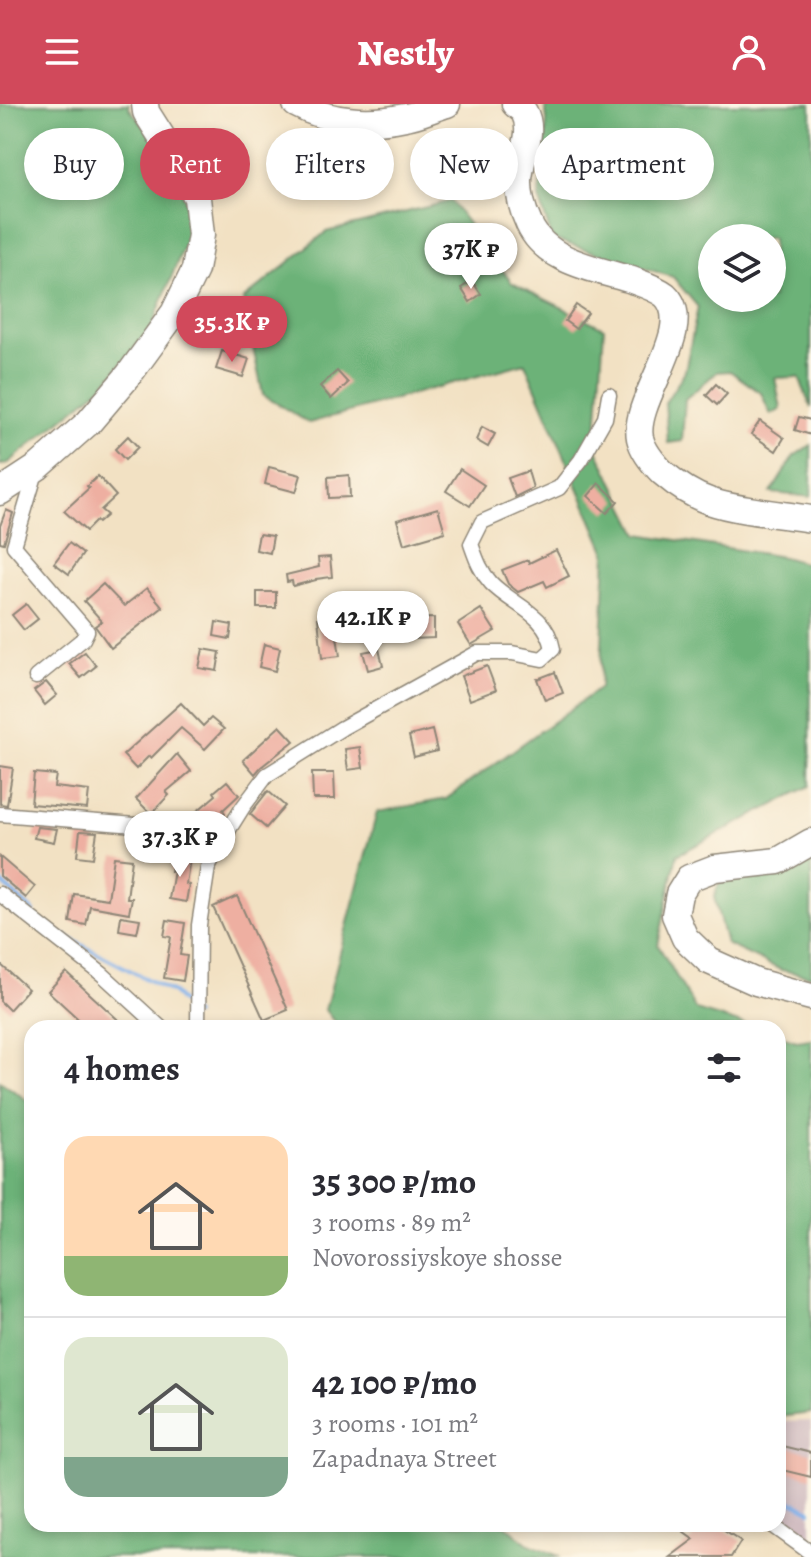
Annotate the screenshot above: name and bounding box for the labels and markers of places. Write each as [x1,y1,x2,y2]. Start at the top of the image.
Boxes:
pin: 37K ₽ [415,223,527,291]
pin: 35.3K ₽ [158,296,306,364]
pin: 42.1K ₽ [299,591,447,659]
pin: 37.3K ₽ [106,811,254,879]

